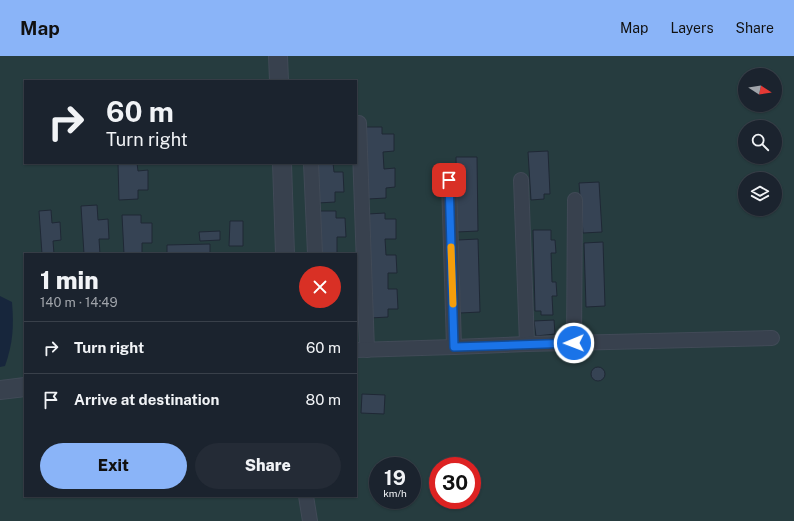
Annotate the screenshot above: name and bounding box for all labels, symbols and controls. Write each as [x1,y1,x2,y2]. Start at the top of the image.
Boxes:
text: Map [20,17,60,39]
text: Map [620,20,648,36]
text: Layers [670,20,714,36]
text: Share [736,20,774,36]
north arrow [738,68,782,112]
map controls [738,68,782,216]
text: 60 m [106,95,174,128]
icon: right [40,96,92,148]
button: search [738,120,782,164]
text: Turn right [106,129,188,150]
pin [432,163,466,197]
icon: arrive [438,169,460,191]
button: layers [738,172,782,216]
text: 1 min [40,266,99,294]
button: close [299,266,341,308]
text: 140 m · 14:49 [40,295,118,310]
position arrow [553,322,595,364]
icon: right [40,337,62,359]
text: Turn right [74,339,144,356]
text: 60 m [306,339,341,356]
icon: arrive [40,389,62,411]
text: Arrive at destination [74,391,219,408]
text: 80 m [306,391,341,408]
button: Exit [40,443,187,489]
button: Share [195,443,341,489]
speed limit sign: 30 [429,457,481,509]
text: 19 [384,466,406,490]
text: km/h [383,487,407,499]

